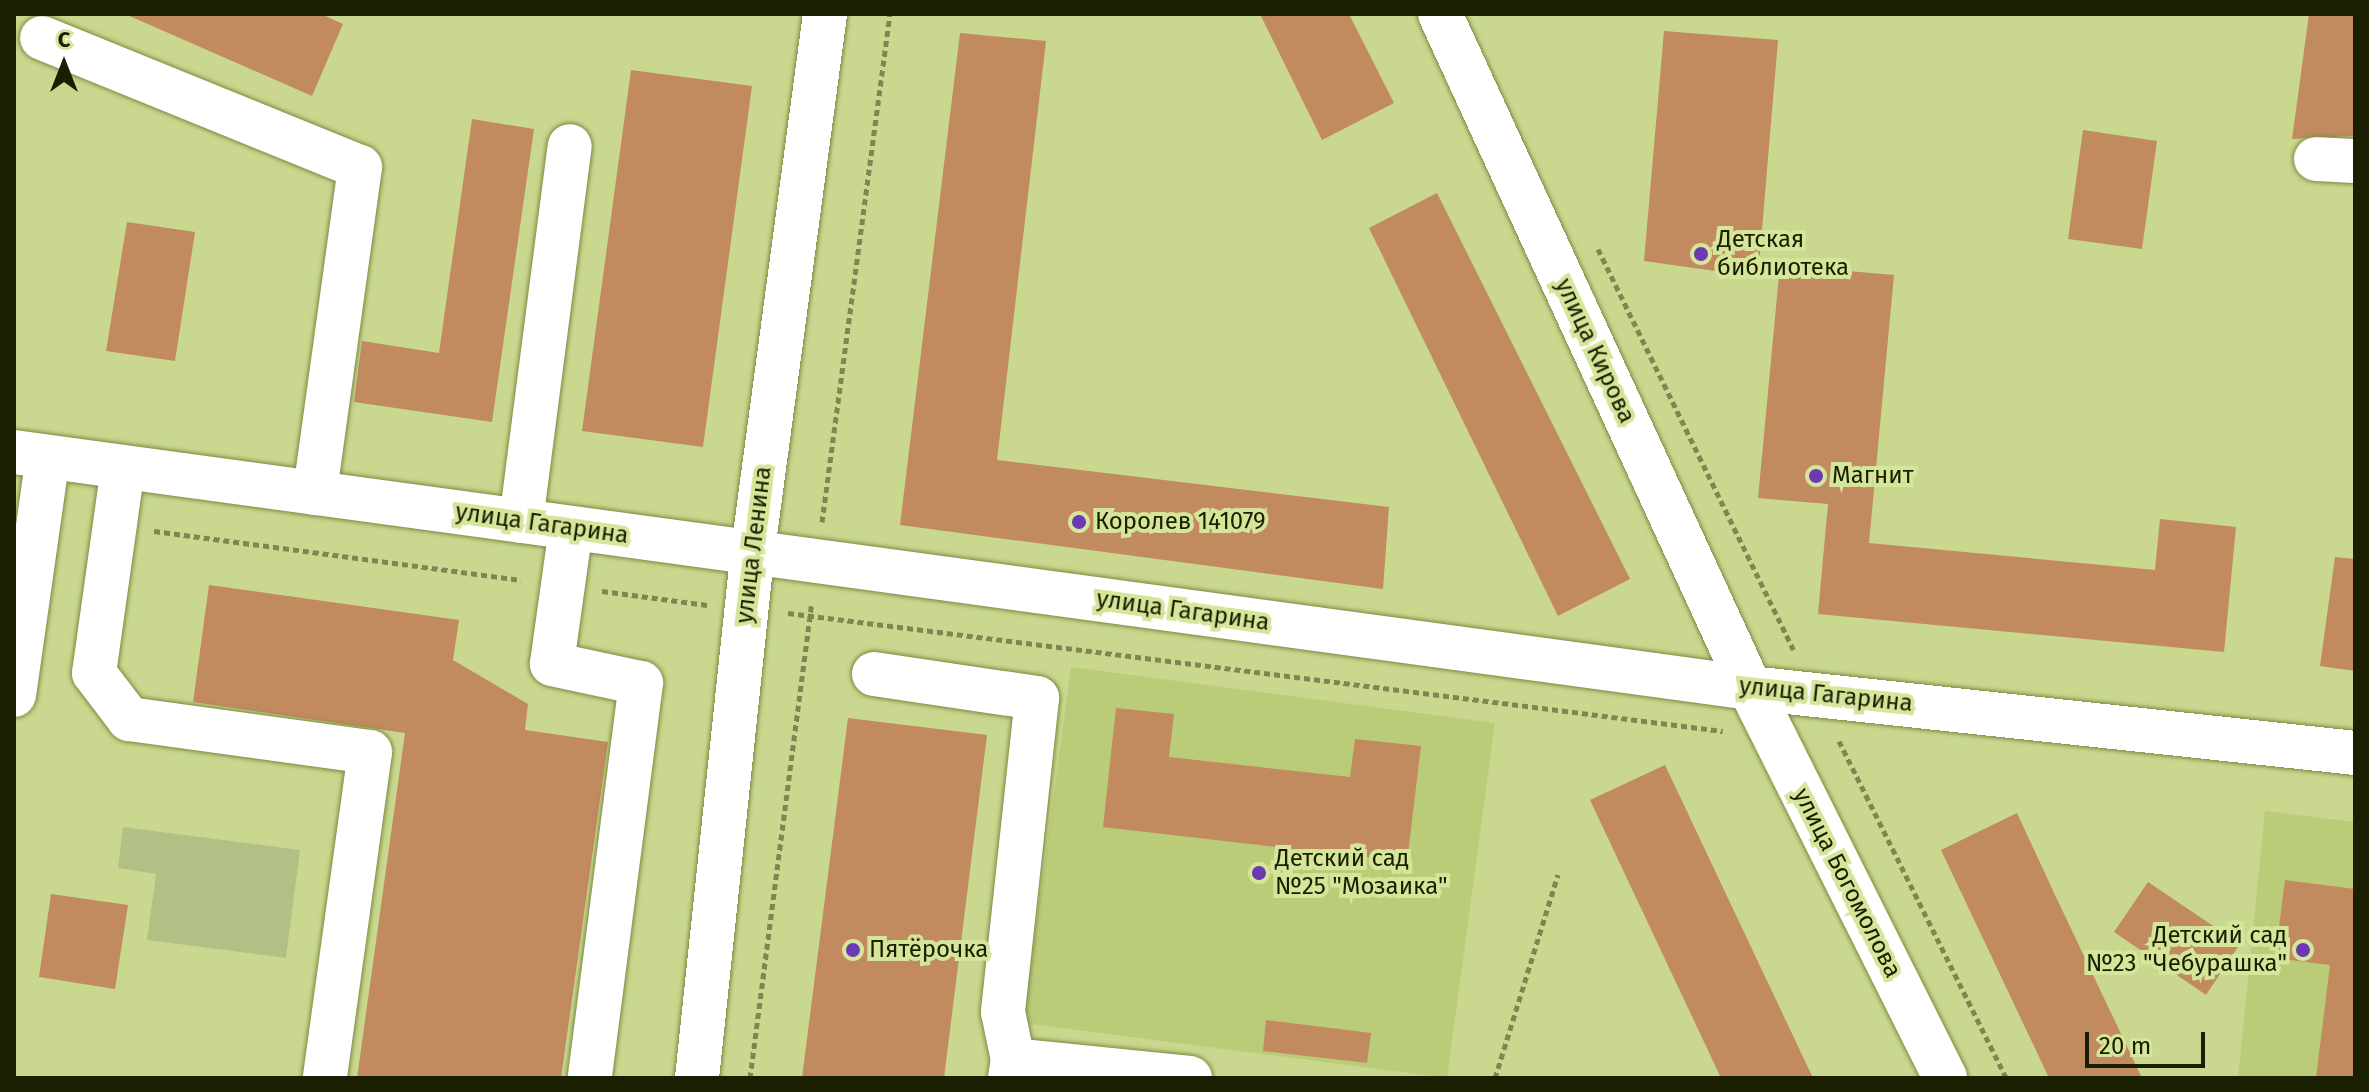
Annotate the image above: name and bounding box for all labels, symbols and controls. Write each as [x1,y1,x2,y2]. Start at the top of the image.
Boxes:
north arrow [24,24,104,104]
text: С [58,26,70,53]
place label: Детская библиотека [1717,226,1849,282]
marker: Детская библиотека [1692,245,1710,263]
street label: улица Кирова [1549,274,1641,428]
place label: Магнит [1832,462,1913,490]
street label: улица Ленина [730,465,778,625]
marker: Магнит [1807,467,1825,485]
street label: улица Гагарина [454,498,630,550]
place label: Королев 141079 [1095,508,1266,536]
marker: Королев 141079 [1070,513,1088,531]
street label: улица Гагарина [1095,585,1271,637]
street label: улица Гагарина [1738,672,1914,718]
street label: улица Богомолова [1787,783,1907,983]
place label: Детский сад №25 "Мозаика" [1275,845,1448,901]
marker: Детский сад №25 "Мозаика" [1250,864,1268,882]
place label: Детский сад №23 "Чебурашка" [2086,922,2287,978]
place label: Пятёрочка [869,936,988,964]
marker: Пятёрочка [844,941,862,959]
marker: Детский сад №23 "Чебурашка" [2294,941,2312,959]
scale bar [2089,1016,2209,1066]
text: 20 m [2099,1032,2151,1060]

